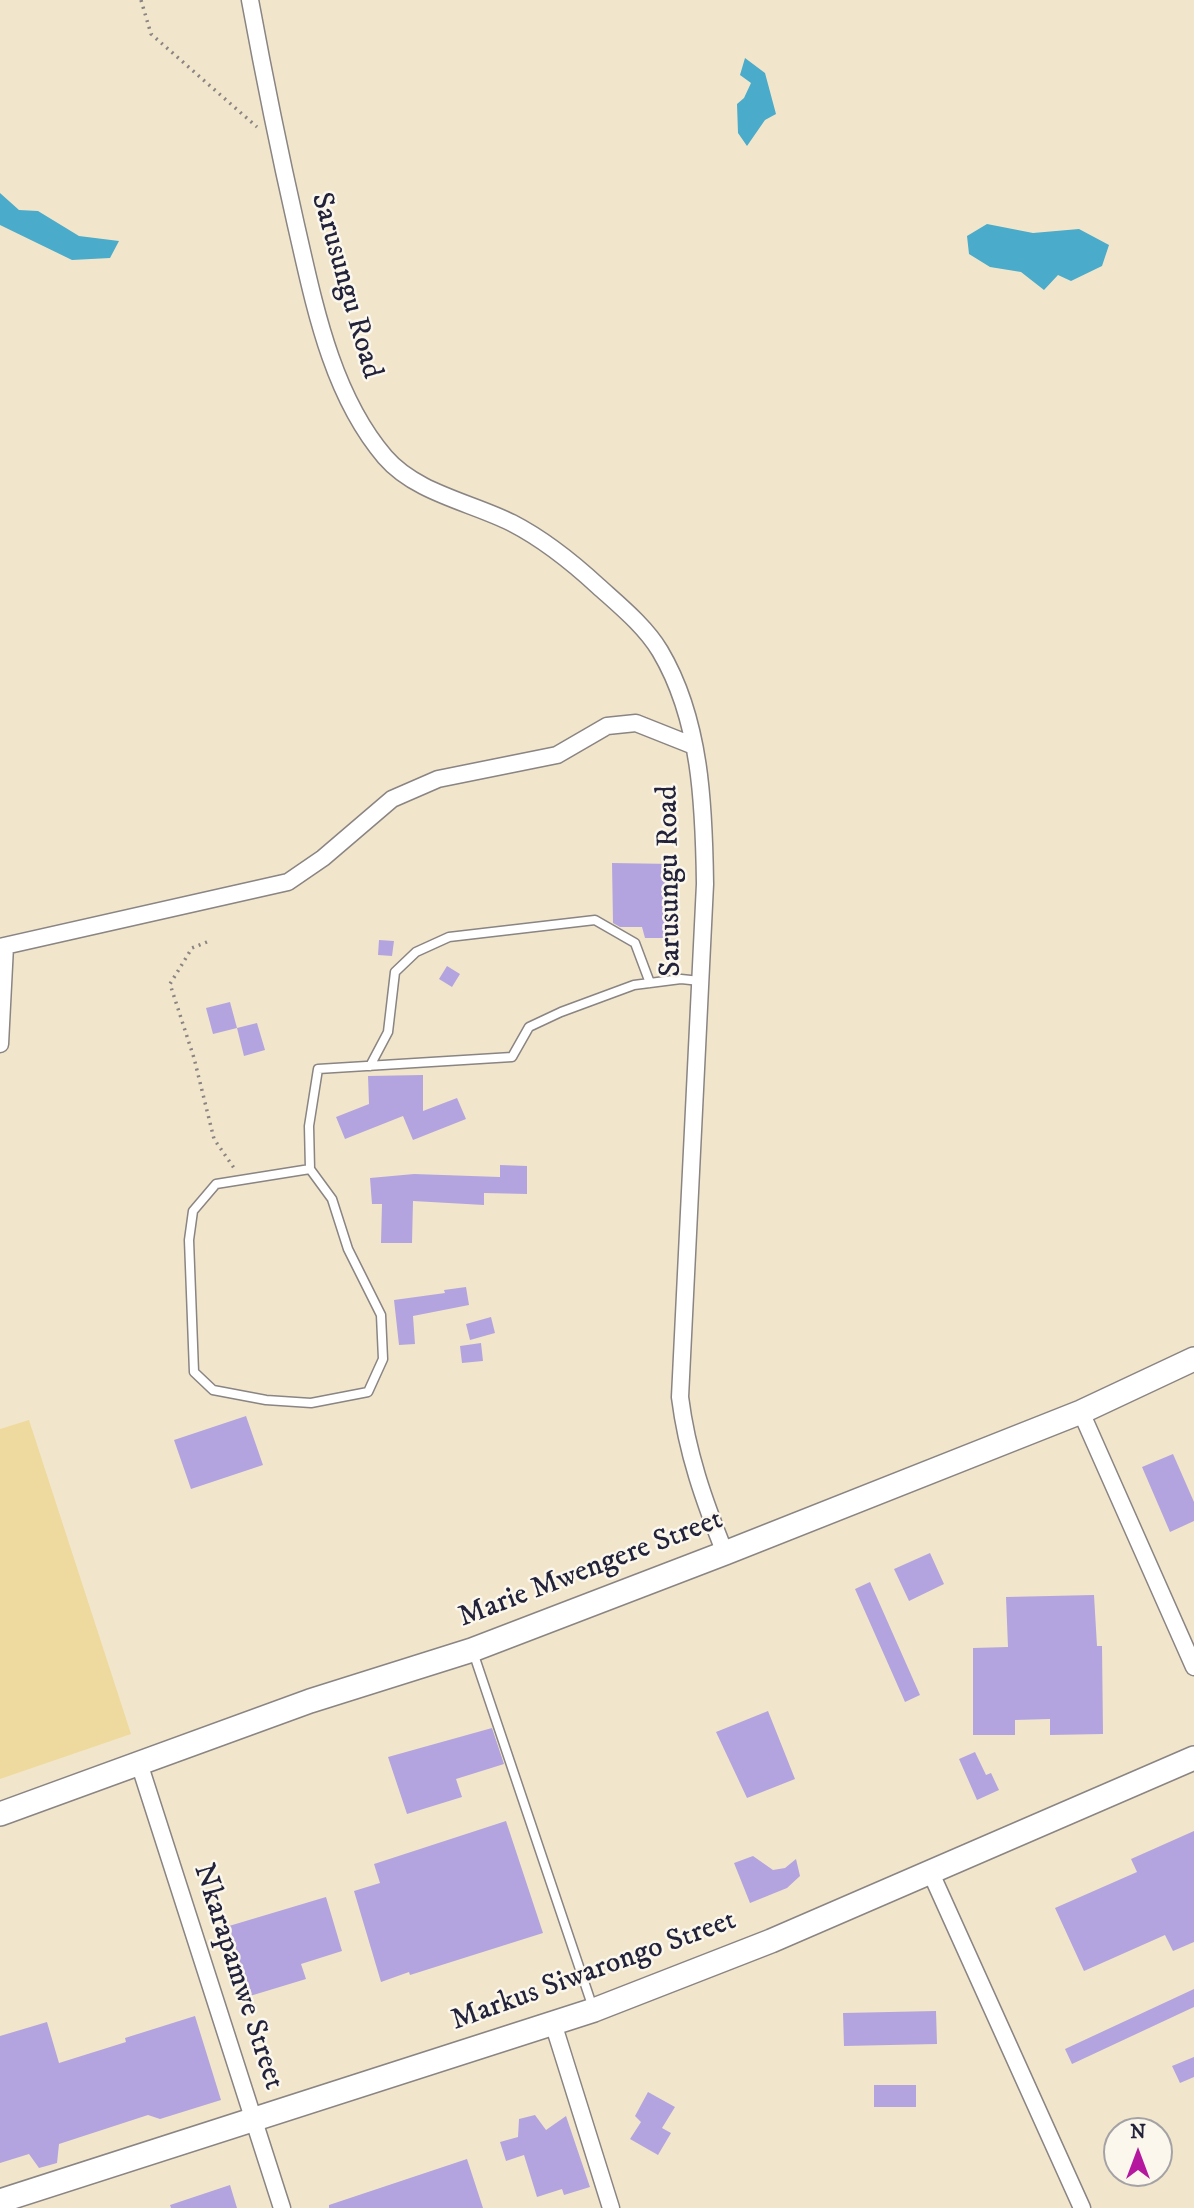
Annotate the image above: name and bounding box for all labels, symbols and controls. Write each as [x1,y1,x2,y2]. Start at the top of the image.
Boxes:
street label: Sarusungu Road [301,189,389,383]
street label: Sarusungu Road [651,785,691,977]
street label: Marie Mwengere Street [454,1503,728,1637]
street label: Nkarapamwe Street [184,1860,290,2094]
street label: Markus Siwarongo Street [447,1904,741,2040]
north arrow [1103,2117,1173,2187]
text: N [1130,2121,1146,2144]

